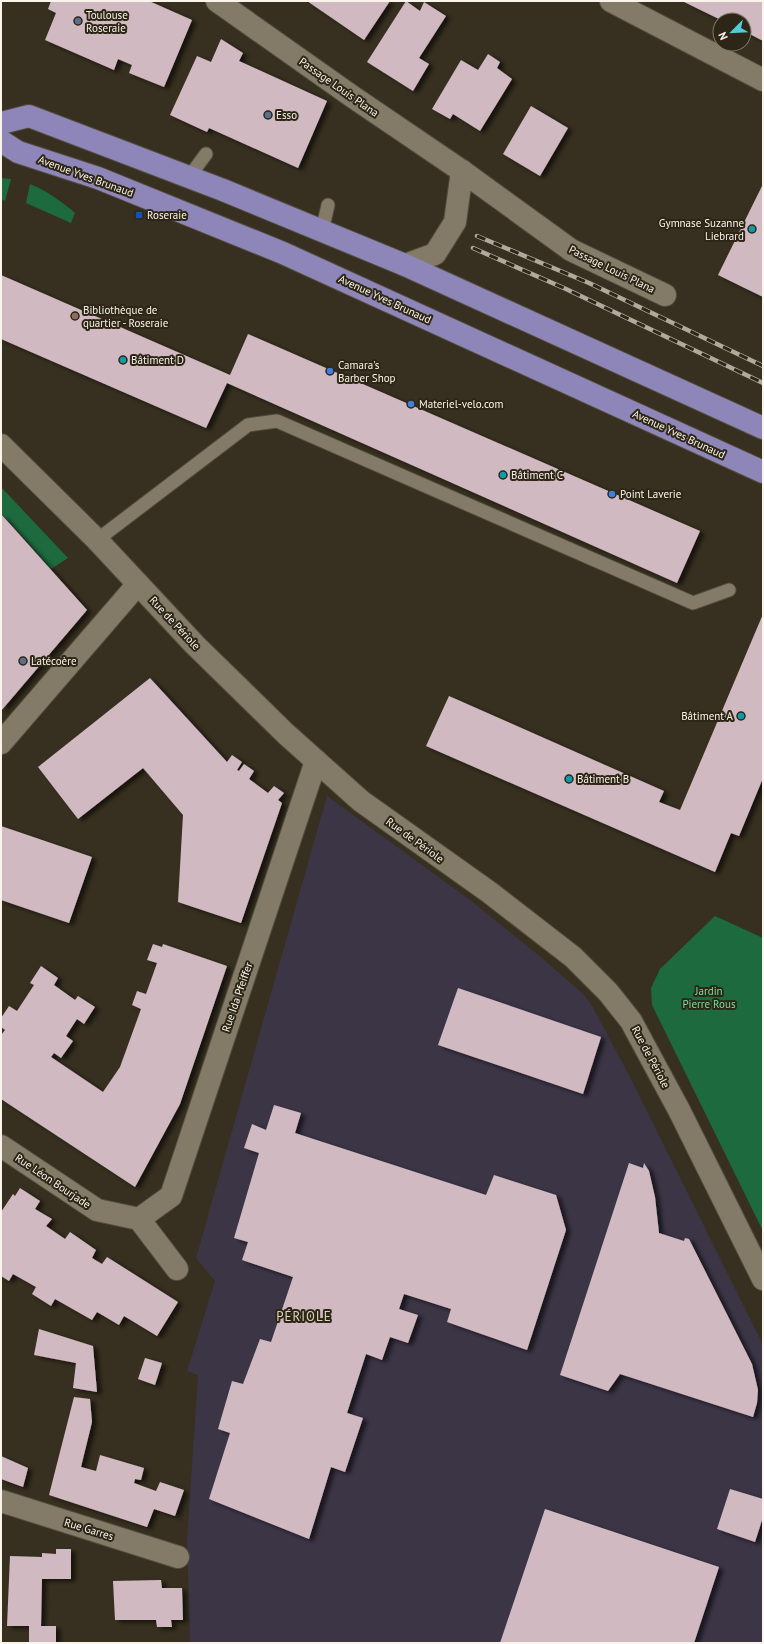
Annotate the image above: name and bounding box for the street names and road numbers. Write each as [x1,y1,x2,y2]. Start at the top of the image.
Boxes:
street label: Passage Louis Plana [296,54,382,120]
street label: Avenue Yves Brunaud [36,152,136,200]
street label: Passage Louis Plana [567,242,657,296]
street label: Avenue Yves Brunaud [337,271,433,327]
street label: Avenue Yves Brunaud [631,406,727,462]
street label: Rue de Périole [147,593,204,653]
street label: Rue de Périole [383,814,447,866]
street label: Rue Ida Pfeiffer [219,960,256,1034]
street label: Rue de Périole [629,1024,673,1091]
street label: Rue Léon Bourjade [13,1151,94,1212]
street label: Rue Garres [63,1515,116,1543]

